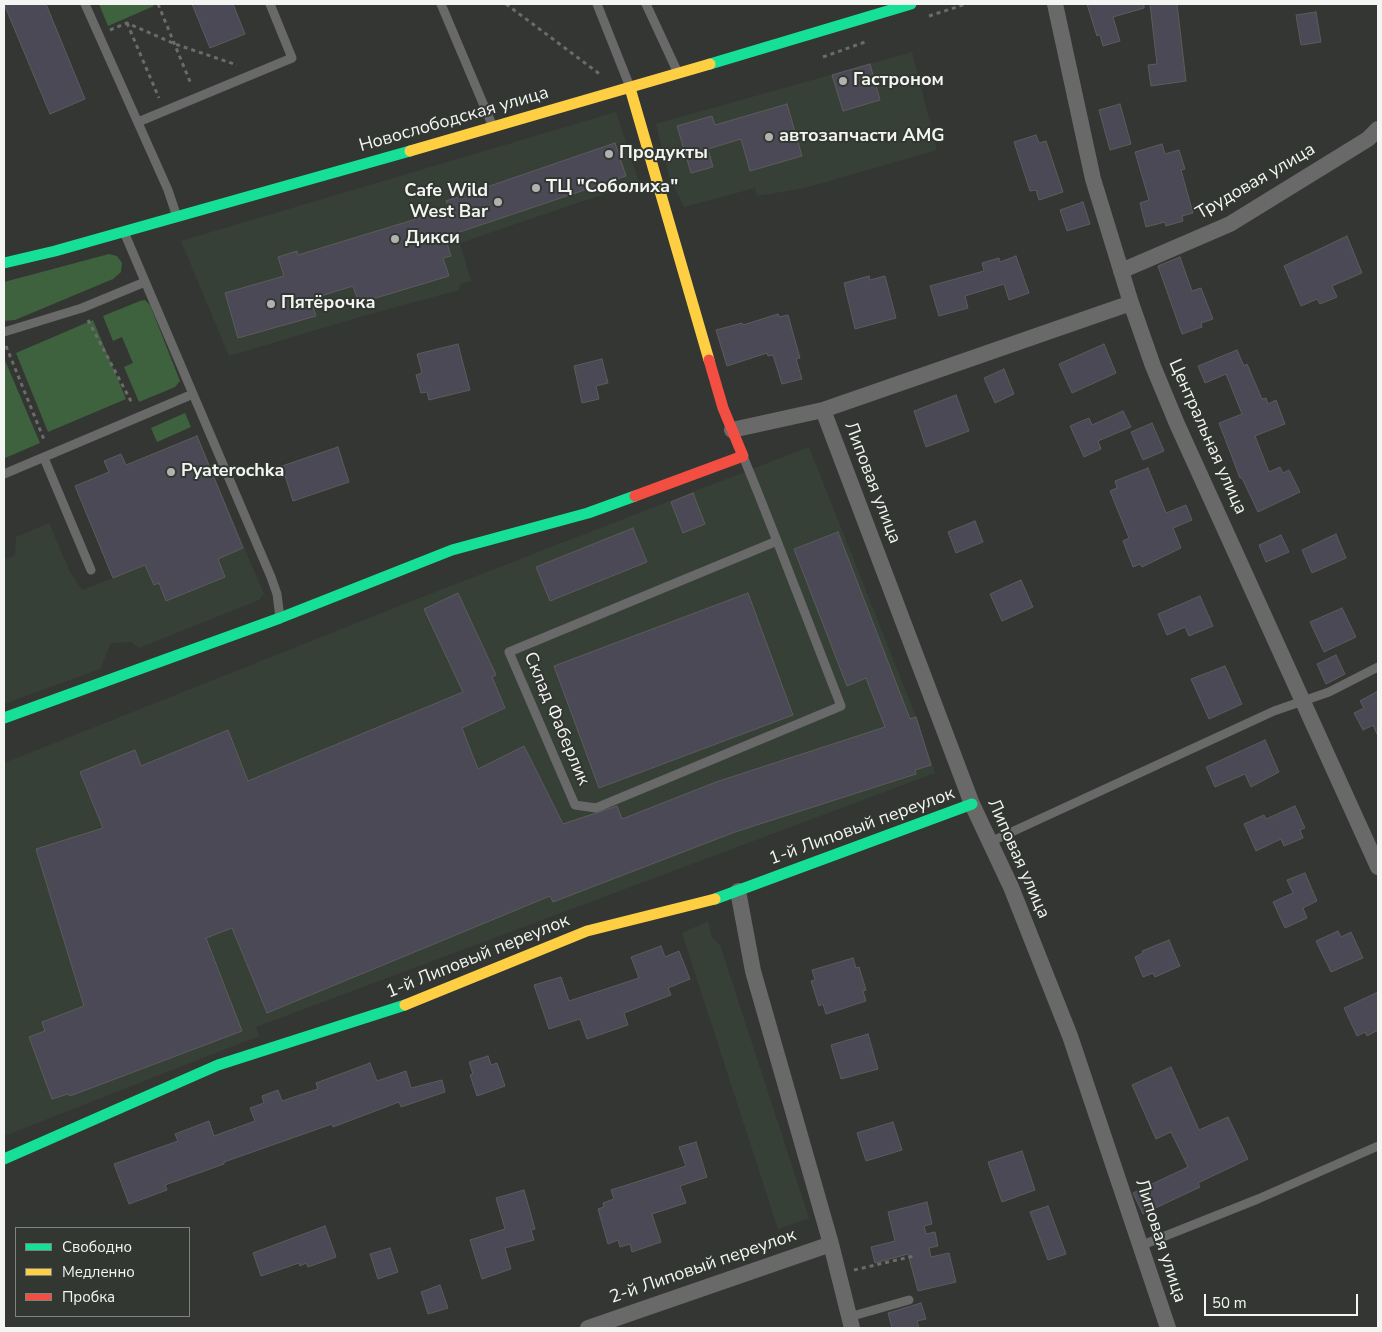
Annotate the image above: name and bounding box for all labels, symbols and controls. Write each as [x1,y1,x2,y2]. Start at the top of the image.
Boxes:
place label: Гастроном [853,70,944,92]
marker: Гастроном [837,75,849,87]
street label: Новослободская улица [357,83,551,157]
place label: автозапчасти AMG [779,126,945,148]
marker: автозапчасти AMG [763,131,775,143]
street label: Трудовая улица [1193,139,1319,225]
place label: Продукты [619,143,708,165]
marker: Продукты [603,148,615,160]
place label: ТЦ "Соболиха" [546,177,678,199]
place label: Cafe Wild West Bar [404,181,488,223]
marker: ТЦ "Соболиха" [530,182,542,194]
marker: Cafe Wild West Bar [492,196,504,208]
place label: Дикси [405,228,460,250]
marker: Дикси [389,233,401,245]
place label: Пятёрочка [281,293,375,315]
marker: Пятёрочка [265,298,277,310]
street label: Центральная улица [1163,356,1251,518]
street label: Липовая улица [839,419,905,547]
place label: Pyaterochka [181,461,284,483]
marker: Pyaterochka [165,466,177,478]
street label: Склад Фаберлик [518,649,594,789]
street label: 1-й Липовый переулок [766,783,958,871]
street label: Липовая улица [982,796,1054,922]
street label: 1-й Липовый переулок [383,910,573,1004]
street label: Липовая улица [1130,1176,1190,1306]
street label: 2-й Липовый переулок [607,1225,799,1309]
legend [15,1227,190,1317]
text: Свободно [62,1237,132,1257]
text: Медленно [62,1262,135,1282]
scale bar [1207,1284,1361,1316]
text: Пробка [62,1287,115,1307]
text: 50 m [1212,1293,1247,1313]

